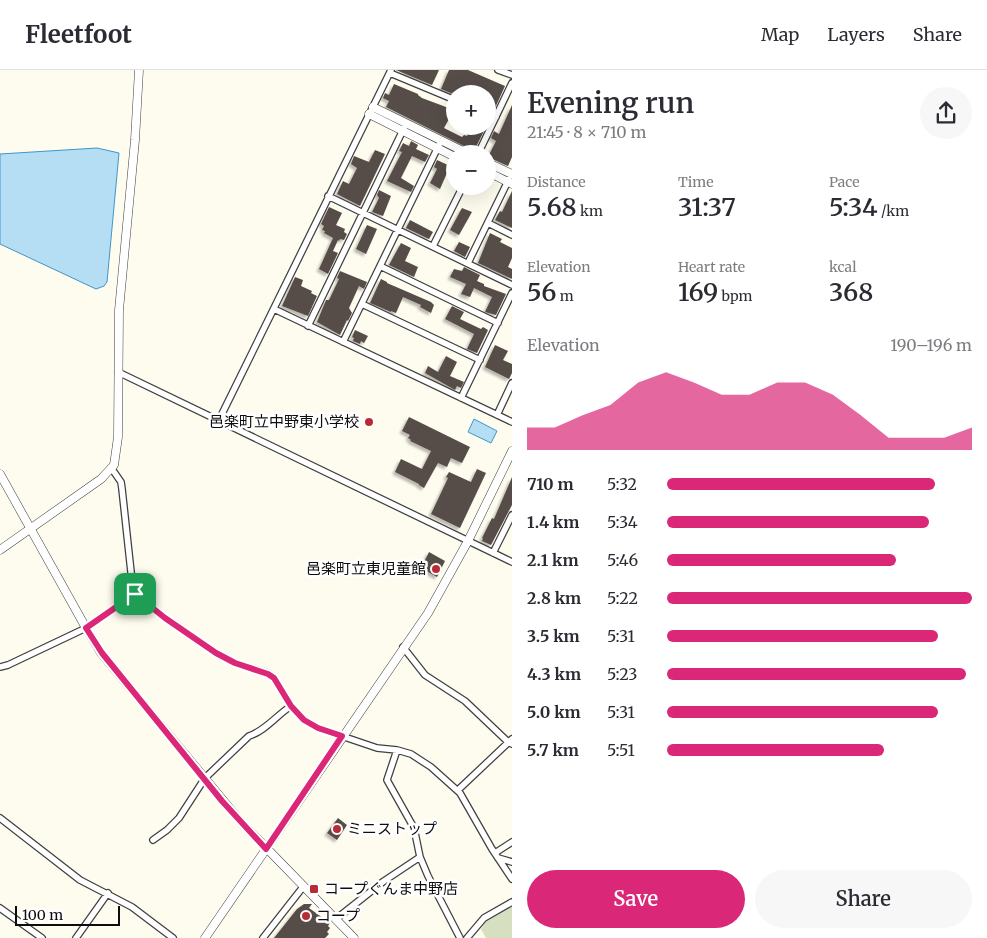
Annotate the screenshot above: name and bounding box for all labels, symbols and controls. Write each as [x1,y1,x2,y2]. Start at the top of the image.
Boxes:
text: Fleetfoot [25,19,132,50]
text: Map [761,23,799,46]
text: Layers [827,23,885,46]
text: Share [913,23,962,46]
map controls [446,85,496,195]
button: + [446,85,496,135]
text: Evening run [527,85,694,121]
button: share [920,87,972,139]
text: 21:45 · 8 × 710 m [527,122,646,142]
button: − [446,145,496,195]
text: Distance [527,173,586,191]
text: Time [678,173,714,191]
text: Pace [829,173,860,191]
text: 5.68 [527,191,577,223]
text: 31:37 [678,191,736,223]
text: 5:34 [829,191,878,223]
text: km [577,202,603,220]
text: /km [878,202,909,220]
text: Elevation [527,258,591,276]
text: Heart rate [678,258,745,276]
text: kcal [829,258,857,276]
text: 56 [527,276,556,308]
text: 169 [678,276,718,308]
text: 368 [829,276,873,308]
text: m [556,287,574,305]
text: bpm [718,287,752,305]
text: Elevation [527,335,600,355]
text: 190–196 m [890,335,972,355]
place label: 邑楽町立中野東小学校 [209,412,359,431]
marker: 邑楽町立中野東小学校 [363,416,375,428]
text: 710 m [527,474,573,494]
text: 5:32 [607,474,637,494]
text: 1.4 km [527,512,579,532]
text: 5:34 [607,512,638,532]
text: 2.1 km [527,550,578,570]
text: 5:46 [607,550,638,570]
place label: 邑楽町立東児童館 [306,559,426,578]
marker: 邑楽町立東児童館 [430,563,442,575]
pin [114,573,156,615]
icon: arrive [121,580,149,608]
text: 2.8 km [527,588,581,608]
text: 5:22 [607,588,638,608]
text: 3.5 km [527,626,580,646]
text: 5:31 [607,626,635,646]
text: 4.3 km [527,664,581,684]
text: 5:23 [607,664,637,684]
text: 5.0 km [527,702,581,722]
text: 5:31 [607,702,635,722]
text: 5.7 km [527,740,579,760]
text: 5:51 [607,740,635,760]
place label: ミニストップ [347,819,437,838]
marker: ミニストップ [331,823,343,835]
button: Save [527,870,745,928]
button: Share [755,870,972,928]
place label: コープぐんま中野店 [324,879,458,898]
marker: コープぐんま中野店 [308,883,320,895]
scale bar [15,903,120,926]
text: 100 m [22,906,63,924]
place label: コープ [316,906,360,925]
marker: コープ [300,910,312,922]

